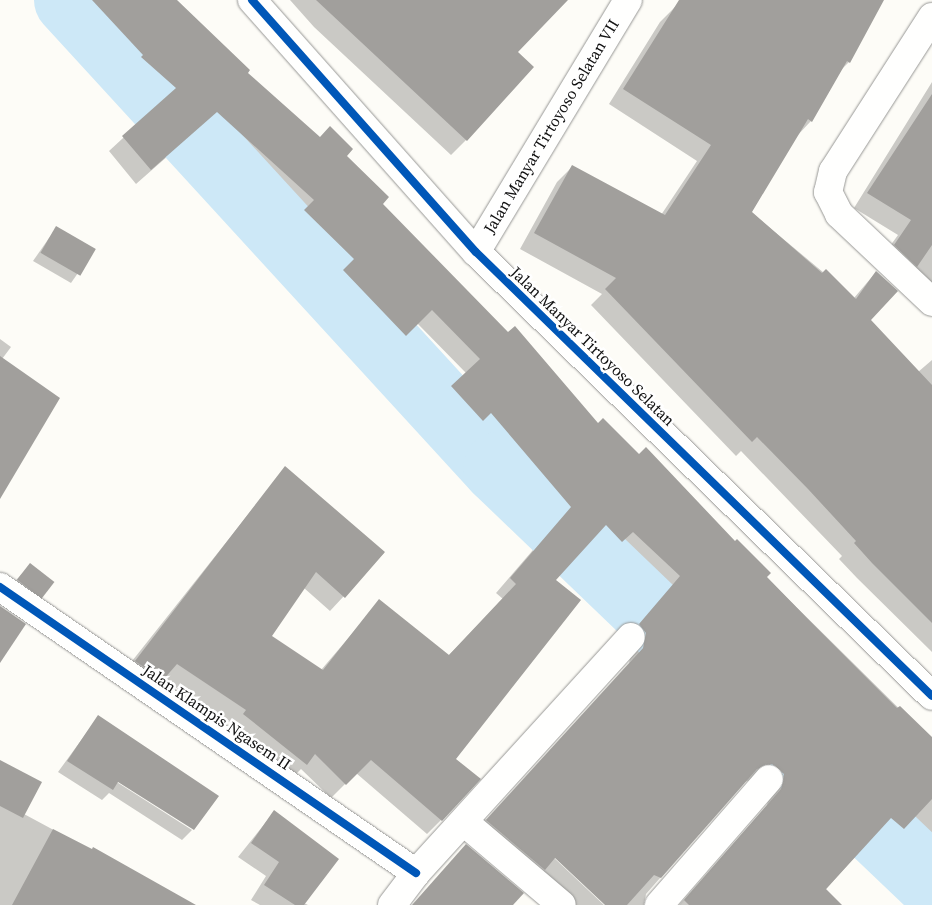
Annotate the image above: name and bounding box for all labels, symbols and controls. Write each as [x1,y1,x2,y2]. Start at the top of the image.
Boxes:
street label: Jalan Manyar Tirtoyoso Selatan VII [479,15,623,237]
street label: Jalan Manyar Tirtoyoso Selatan [507,262,679,430]
street label: Jalan Klampis Ngasem II [139,660,295,774]

